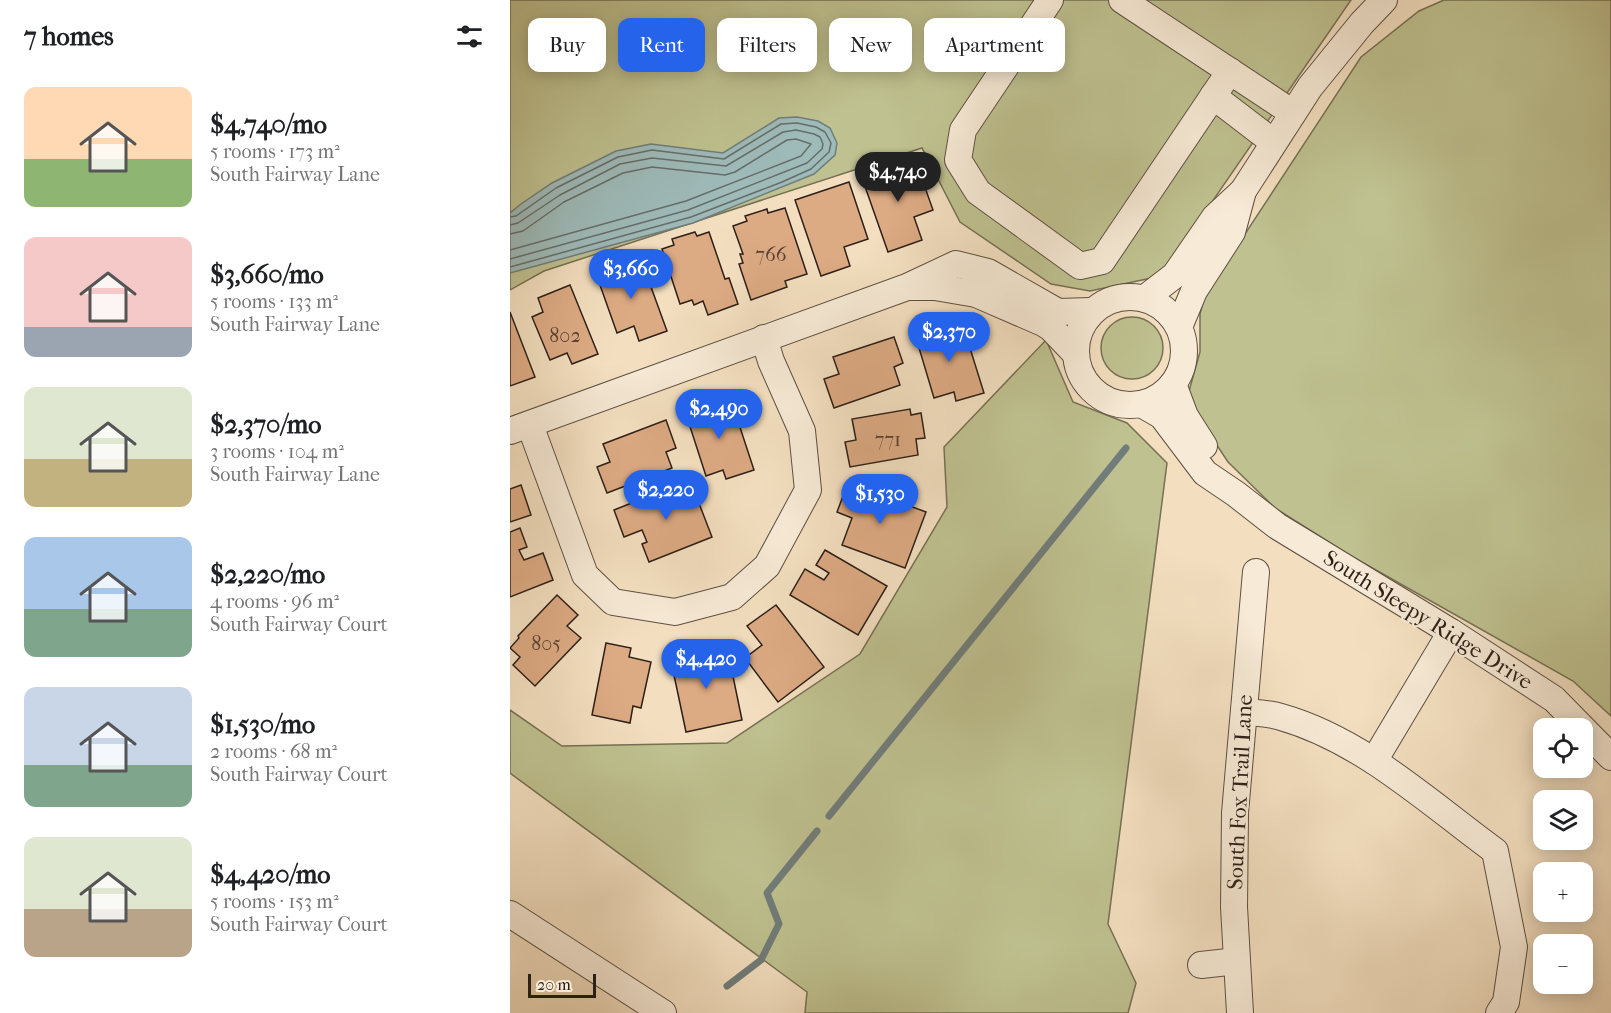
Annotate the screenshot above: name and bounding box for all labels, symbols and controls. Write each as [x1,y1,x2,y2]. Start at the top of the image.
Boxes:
chip: Buy [528,18,606,72]
chip: Rent [618,18,705,72]
chip: Filters [717,18,817,72]
chip: New [829,18,912,72]
chip: Apartment [924,18,1065,72]
icon: filters [453,20,486,53]
text: 7 homes [24,21,114,52]
text: $4,740/mo [210,109,327,140]
icon: home [72,111,144,183]
text: 5 rooms · 173 m² [210,140,340,163]
pin: $4,740 [849,152,947,203]
text: $4,740 [869,160,927,183]
text: South Fairway Lane [210,163,380,186]
house number: 766 [755,243,787,266]
pin: $3,660 [582,249,680,300]
text: $3,660 [603,257,659,280]
text: $3,660/mo [210,259,324,290]
icon: home [72,261,144,333]
text: 5 rooms · 133 m² [210,290,338,313]
pin: $2,370 [900,312,998,363]
text: South Fairway Lane [210,313,380,336]
text: $2,370 [922,320,976,343]
house number: 802 [549,324,581,347]
pin: $2,490 [670,389,768,440]
text: $2,490 [689,397,749,420]
text: $2,370/mo [210,409,321,440]
icon: home [72,411,144,483]
house number: 771 [875,428,901,451]
text: 3 rooms · 104 m² [210,440,344,463]
text: South Fairway Lane [210,463,380,486]
pin: $2,220 [617,470,715,521]
pin: $1,530 [831,474,929,525]
text: $2,220 [637,478,695,501]
text: $1,530 [855,482,905,505]
street label: South Sleepy Ridge Drive [1319,545,1538,695]
text: $2,220/mo [210,559,325,590]
icon: home [72,561,144,633]
text: 4 rooms · 96 m² [210,590,339,613]
text: South Fairway Court [210,613,388,636]
house number: 805 [531,632,561,655]
pin: $4,420 [657,639,755,690]
text: $4,420 [675,647,737,670]
street label: South Fox Trail Lane [1222,694,1258,890]
text: $1,530/mo [210,709,315,740]
icon: home [72,711,144,783]
map controls [1533,718,1593,994]
button: locate [1533,718,1593,778]
text: 2 rooms · 68 m² [210,740,337,763]
text: South Fairway Court [210,763,388,786]
button: layers [1533,790,1593,850]
text: $4,420/mo [210,859,331,890]
icon: home [72,861,144,933]
button: + [1533,862,1593,922]
text: 5 rooms · 153 m² [210,890,339,913]
text: South Fairway Court [210,913,388,936]
button: − [1533,934,1593,994]
scale bar [528,971,596,998]
text: 20 m [537,975,571,994]

